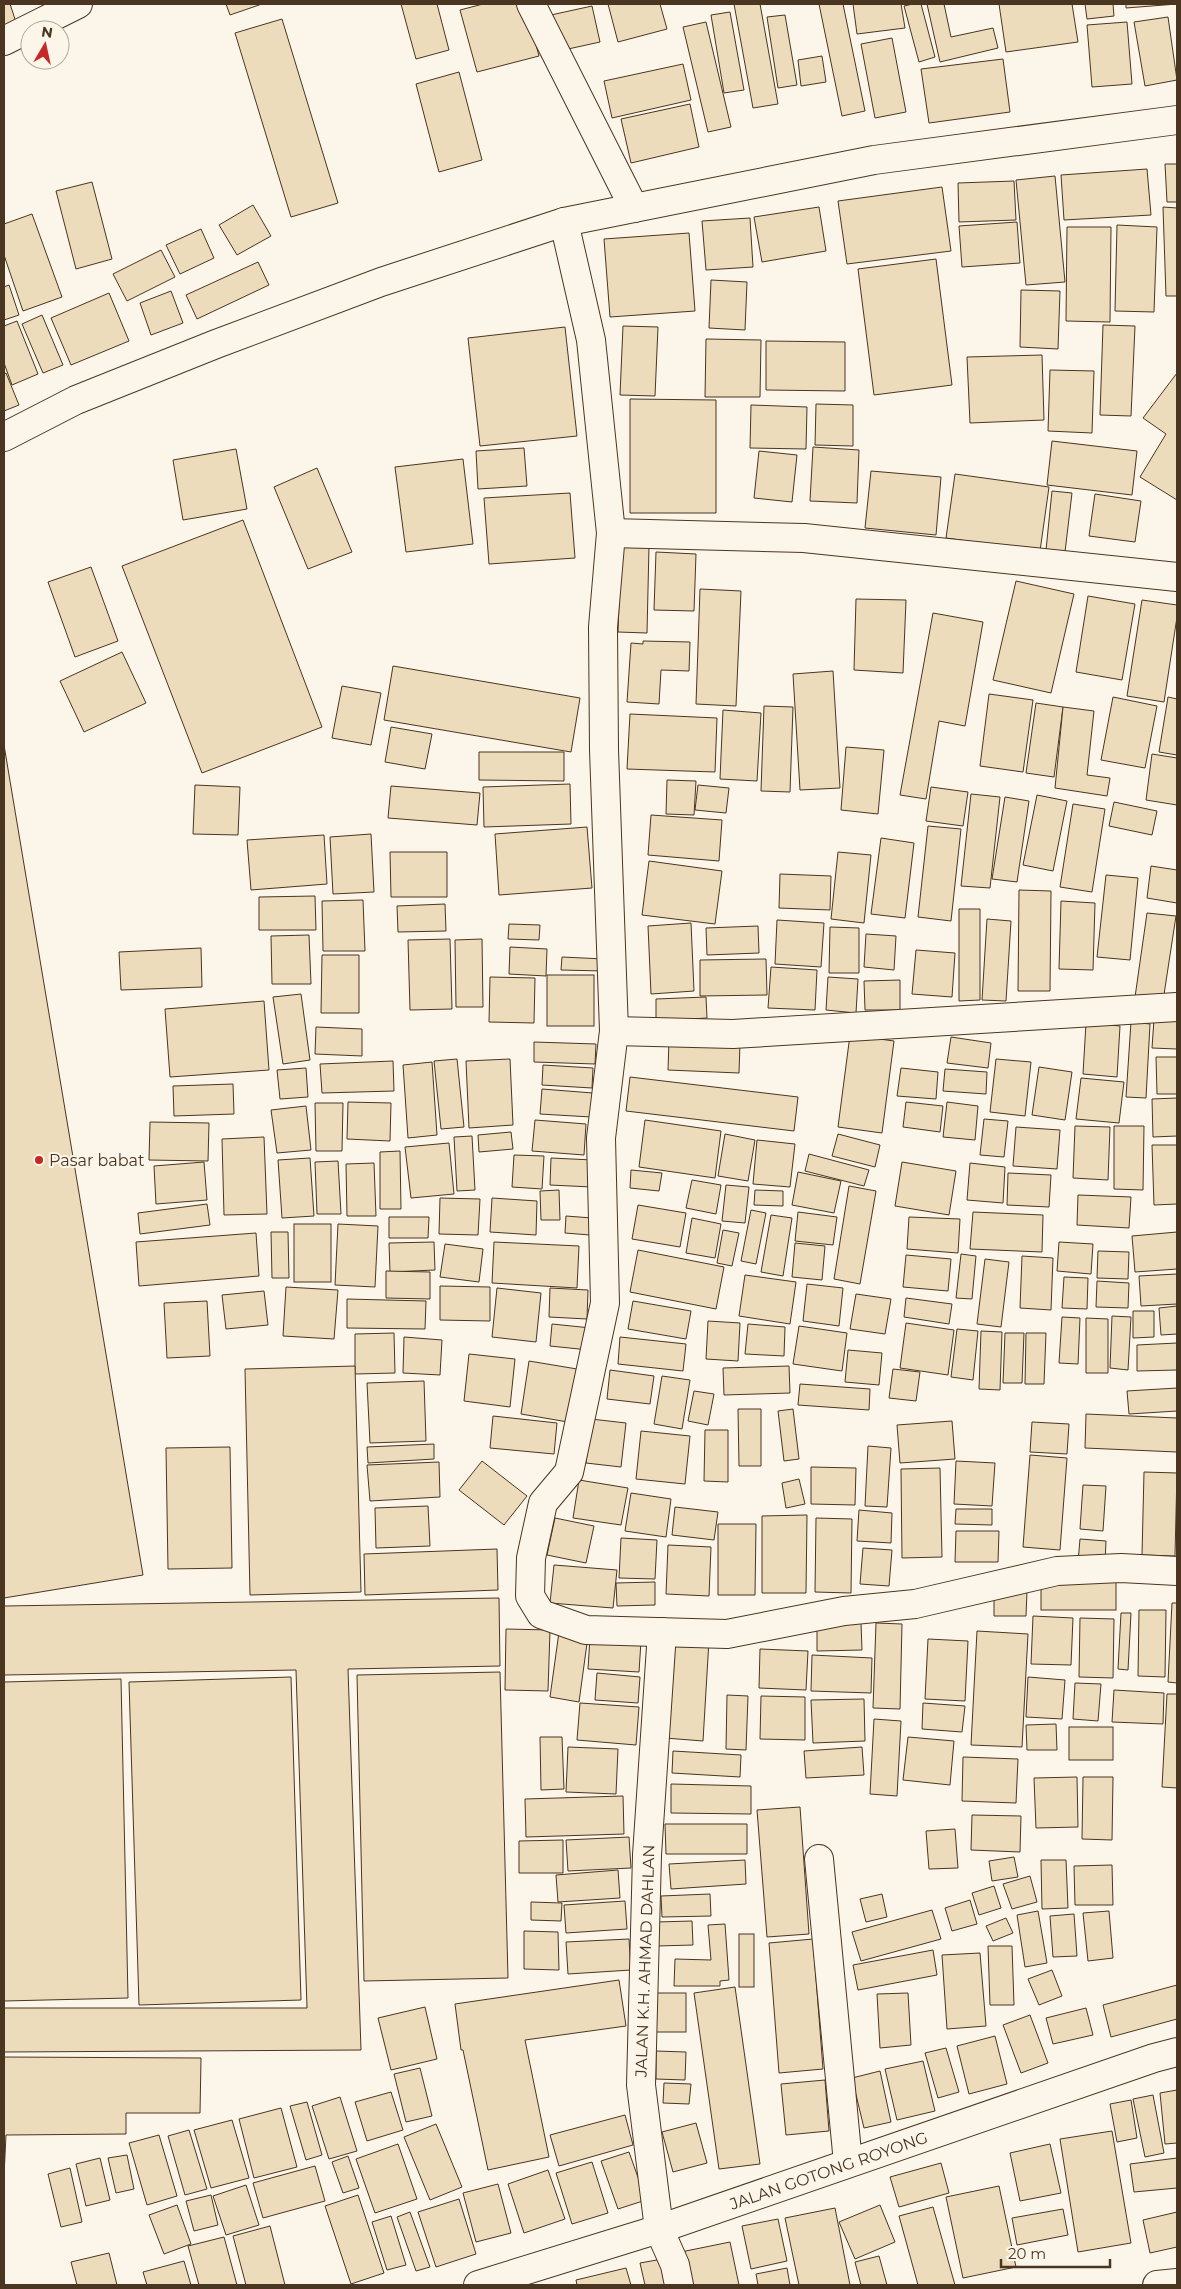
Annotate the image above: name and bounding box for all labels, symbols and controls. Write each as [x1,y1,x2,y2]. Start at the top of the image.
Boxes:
north arrow [20,20,70,70]
text: N [40,22,54,42]
place label: Pasar babat [49,1151,145,1170]
marker: Pasar babat [33,1154,45,1166]
street label: JALAN K.H. AHMAD DAHLAN [631,1844,659,2079]
street label: JALAN GOTONG ROYONG [726,2127,930,2214]
scale bar [1001,2236,1110,2268]
text: 20 m [1008,2244,1046,2263]

